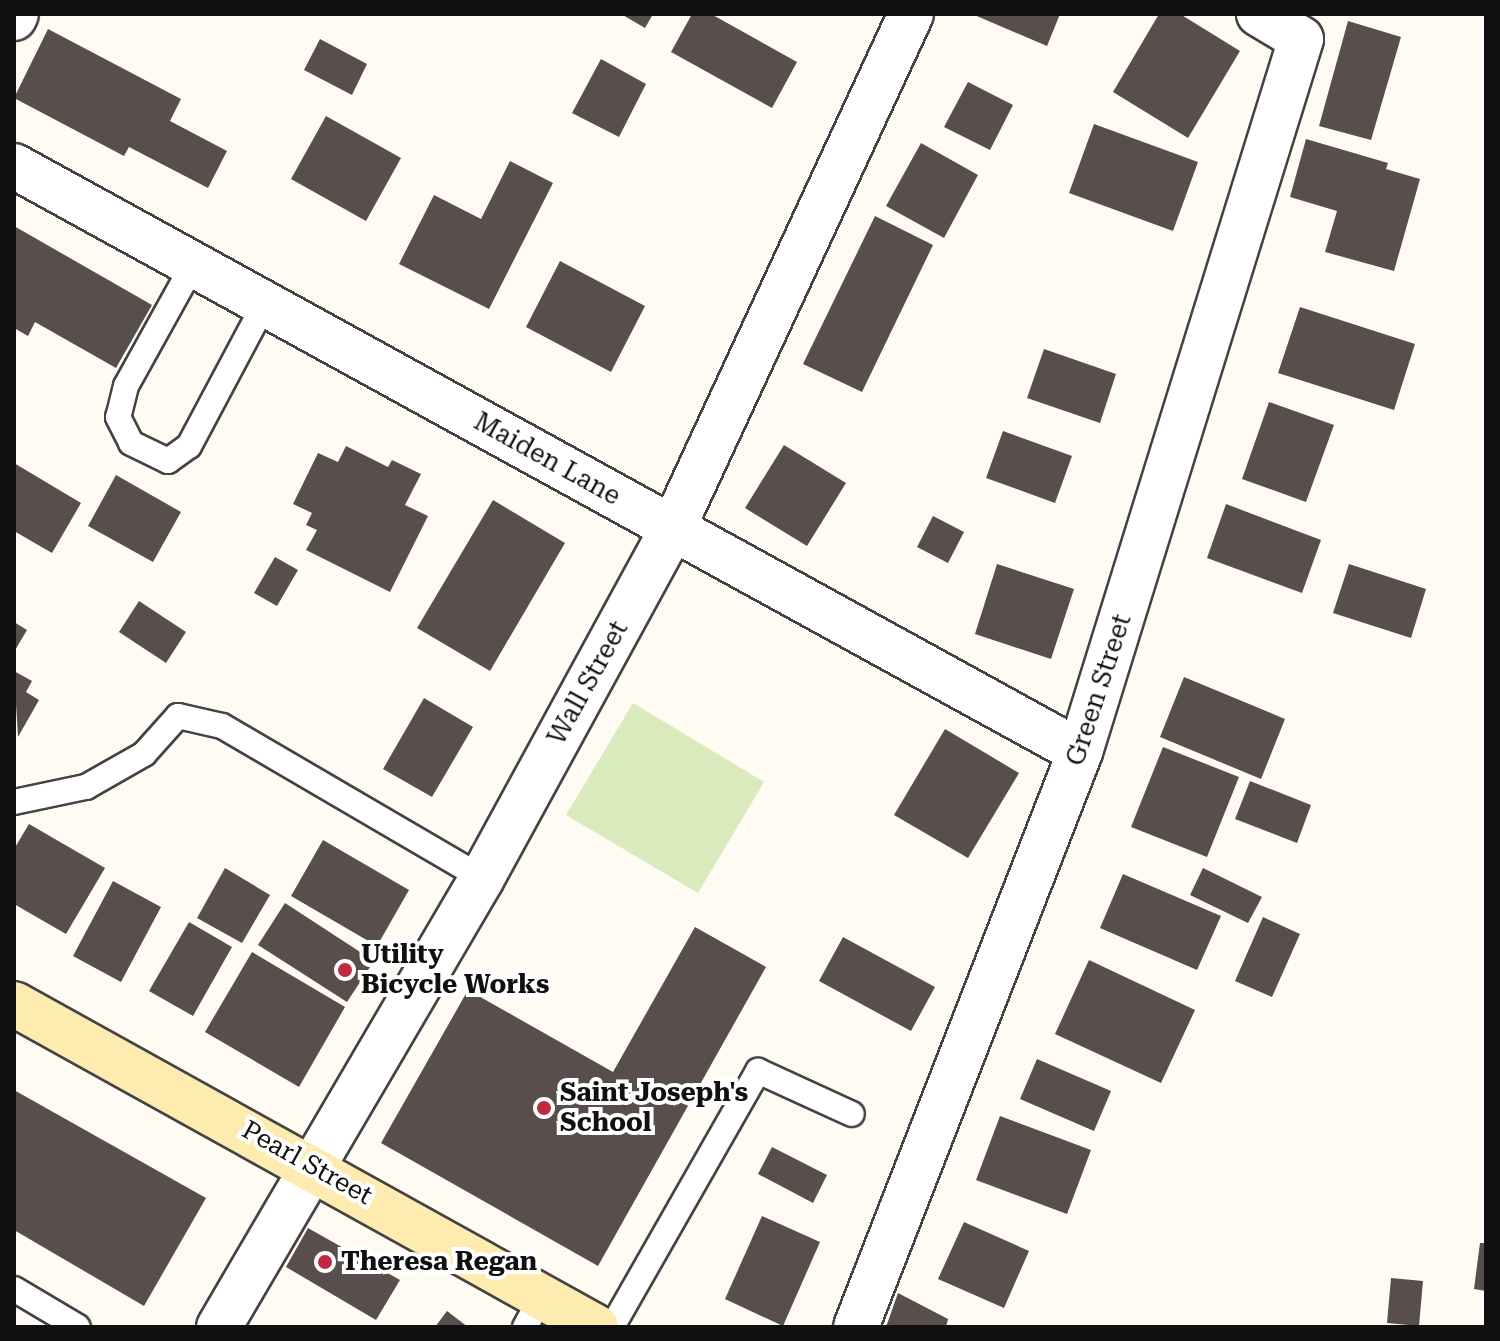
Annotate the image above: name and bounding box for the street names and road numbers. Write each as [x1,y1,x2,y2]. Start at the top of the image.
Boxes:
street label: Maiden Lane [468,406,626,512]
street label: Green Street [1060,610,1138,770]
street label: Wall Street [541,616,635,750]
street label: Pearl Street [236,1114,378,1212]

